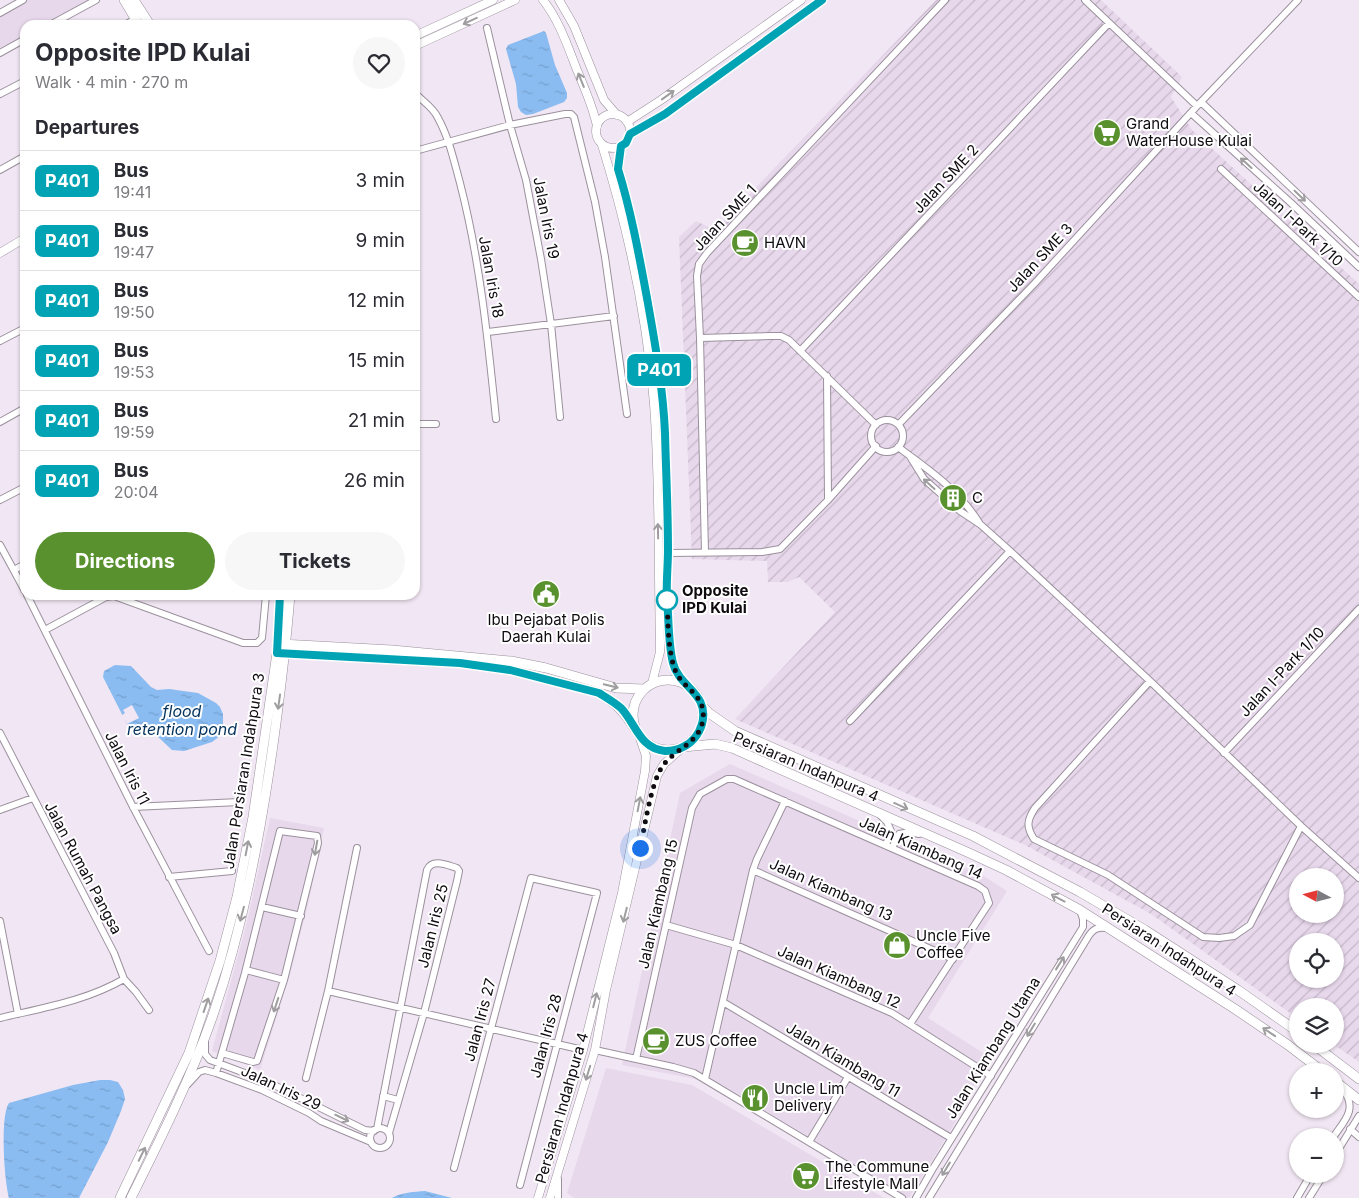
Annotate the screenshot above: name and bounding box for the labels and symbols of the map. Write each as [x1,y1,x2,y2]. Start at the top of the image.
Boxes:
one-way arrow [463,16,478,26]
one-way arrow [576,73,585,88]
one-way arrow [661,90,675,100]
place label: Grand WaterHouse Kulai [1126,114,1252,150]
supermarket icon: Grand WaterHouse Kulai [1092,118,1122,148]
street label: Jalan SME 2 [909,140,982,217]
one-way arrow [1240,157,1253,168]
street label: Jalan Iris 19 [529,175,564,261]
street label: Jalan I-Park 1/10 [1249,177,1347,270]
street label: Jalan SME 1 [689,180,760,255]
one-way arrow [1294,190,1306,202]
street label: Jalan SME 3 [1003,219,1077,296]
cafe icon: HAVN [730,228,760,258]
place label: HAVN [764,233,806,252]
street label: Jalan Iris 18 [475,234,508,320]
line badge: P401 [624,354,694,386]
one-way arrow [923,478,936,490]
building icon: C [938,483,968,513]
place label: C [972,488,983,507]
one-way arrow [653,523,662,539]
public building icon: Ibu Pejabat Polis Daerah Kulai [531,579,561,609]
place label: Opposite IPD Kulai [682,581,748,617]
marker: Opposite IPD Kulai [656,589,678,611]
place label: Ibu Pejabat Polis Daerah Kulai [487,610,605,646]
street label: Jalan I-Park 1/10 [1235,623,1328,721]
street label: Jalan Persiaran Indahpura 3 [219,672,268,870]
one-way arrow [602,682,618,691]
one-way arrow [273,694,283,710]
water label: flood retention pond [127,701,237,739]
street label: Persiaran Indahpura 4 [730,727,882,806]
street label: Jalan Iris 11 [101,728,154,808]
one-way arrow [634,796,644,812]
street label: Jalan Rumah Pangsa [40,798,127,937]
one-way arrow [893,801,908,811]
street label: Jalan Kiambang 14 [856,812,986,883]
your location [628,836,653,861]
street label: Jalan Kiambang 15 [633,837,682,971]
one-way arrow [311,839,321,855]
one-way arrow [242,840,252,856]
street label: Jalan Kiambang 13 [767,854,896,925]
north arrow [1289,868,1344,922]
street label: Jalan Iris 25 [413,882,452,970]
one-way arrow [1051,893,1066,902]
street label: Persiaran Indahpura 4 [1099,899,1240,1000]
one-way arrow [236,905,246,921]
one-way arrow [620,906,629,922]
place label: Uncle Five Coffee [916,926,991,962]
shop icon: Uncle Five Coffee [882,930,912,960]
street label: Jalan Kiambang 12 [775,941,904,1012]
one-way arrow [1056,956,1066,970]
street label: Jalan Kiambang Utama [941,973,1044,1122]
street label: Jalan Iris 27 [459,976,500,1064]
street label: Jalan Iris 28 [525,992,566,1080]
one-way arrow [591,992,600,1008]
one-way arrow [270,997,280,1013]
one-way arrow [202,998,211,1013]
street label: Jalan Kiambang 11 [783,1018,904,1101]
one-way arrow [1025,1023,1035,1037]
cafe icon: ZUS Coffee [641,1026,671,1056]
one-way arrow [1262,1027,1276,1037]
street label: Persiaran Indahpura 4 [531,1030,592,1186]
place label: ZUS Coffee [675,1031,757,1050]
street label: Jalan Iris 29 [238,1061,324,1114]
one-way arrow [582,1065,592,1081]
place label: Uncle Lim Delivery [774,1079,844,1115]
restaurant icon: Uncle Lim Delivery [740,1083,770,1113]
one-way arrow [334,1114,349,1123]
one-way arrow [137,1147,147,1162]
place label: The Commune Lifestyle Mall [825,1157,929,1193]
supermarket icon: The Commune Lifestyle Mall [791,1161,821,1191]
one-way arrow [941,1162,951,1176]

